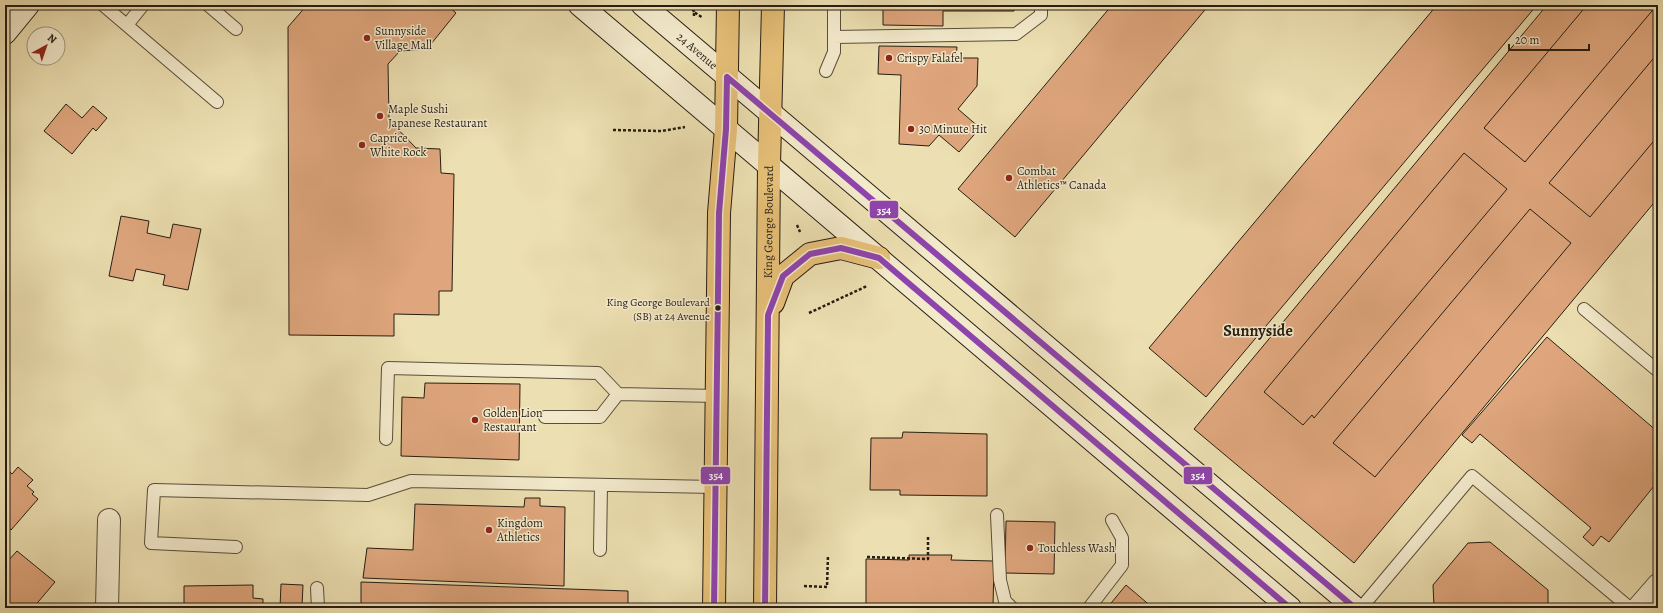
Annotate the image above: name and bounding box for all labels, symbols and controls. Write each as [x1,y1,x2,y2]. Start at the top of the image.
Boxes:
place label: Sunnyside Village Mall [374,23,432,53]
north arrow [26,26,66,66]
scale bar [1509,26,1589,52]
street label: 24 Avenue [673,29,721,73]
text: N [44,30,60,47]
text: 20 m [1515,32,1539,48]
marker: Sunnyside Village Mall [362,33,372,43]
place label: Crispy Falafel [897,50,963,66]
marker: Crispy Falafel [884,53,894,63]
place label: Maple Sushi Japanese Restaurant [388,101,487,131]
marker: Maple Sushi Japanese Restaurant [375,111,385,121]
place label: 30 Minute Hit [919,121,987,137]
marker: 30 Minute Hit [906,124,916,134]
place label: Caprice White Rock [369,130,427,160]
marker: Caprice White Rock [357,140,367,150]
place label: Combat Athletics™ Canada [1016,163,1107,193]
street label: King George Boulevard [760,165,777,279]
marker: Combat Athletics™ Canada [1004,173,1014,183]
line badge: 354 [869,200,899,219]
text: 354 [877,203,891,218]
place label: King George Boulevard (SB) at 24 Avenue [607,295,710,324]
marker: King George Boulevard (SB) at 24 Avenue [713,303,723,313]
district label: Sunnyside [1223,320,1293,342]
place label: Golden Lion Restaurant [483,405,543,435]
marker: Golden Lion Restaurant [470,415,480,425]
line badge: 354 [700,466,731,485]
line badge: 354 [1183,466,1213,485]
text: 354 [709,468,723,483]
text: 354 [1191,468,1205,483]
place label: Kingdom Athletics [496,515,543,545]
marker: Kingdom Athletics [484,525,494,535]
place label: Touchless Wash [1038,540,1116,556]
marker: Touchless Wash [1025,543,1035,553]

